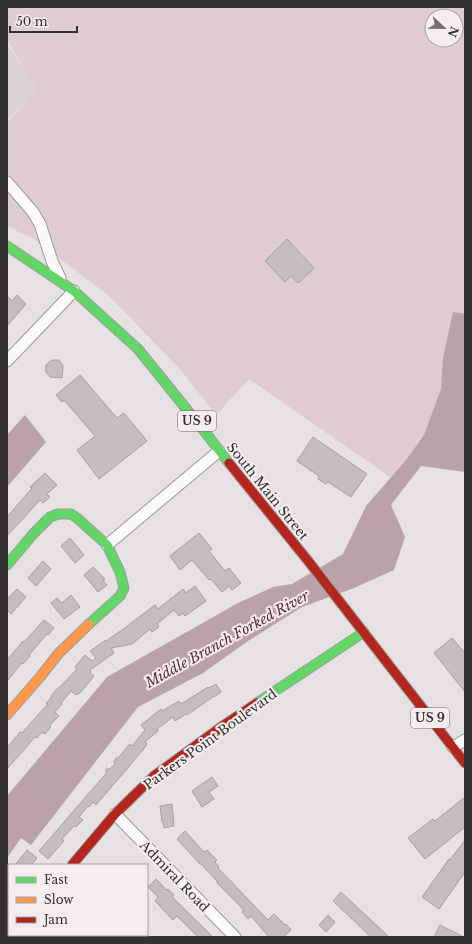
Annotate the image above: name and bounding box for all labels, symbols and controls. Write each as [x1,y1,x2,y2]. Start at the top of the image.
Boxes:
scale bar [10,8,77,34]
north arrow [424,8,464,48]
text: 50 m [16,14,48,29]
text: N [445,24,462,40]
road number: US 9 [178,411,216,431]
street label: South Main Street [223,439,312,544]
water label: Middle Branch Forked River [141,586,313,692]
street label: Parkers Point Boulevard [140,685,280,793]
road number: US 9 [411,708,449,728]
street label: Admiral Road [136,836,213,916]
legend [8,864,148,936]
text: Fast [44,872,69,887]
text: Slow [44,892,74,907]
text: Jam [42,912,68,927]

